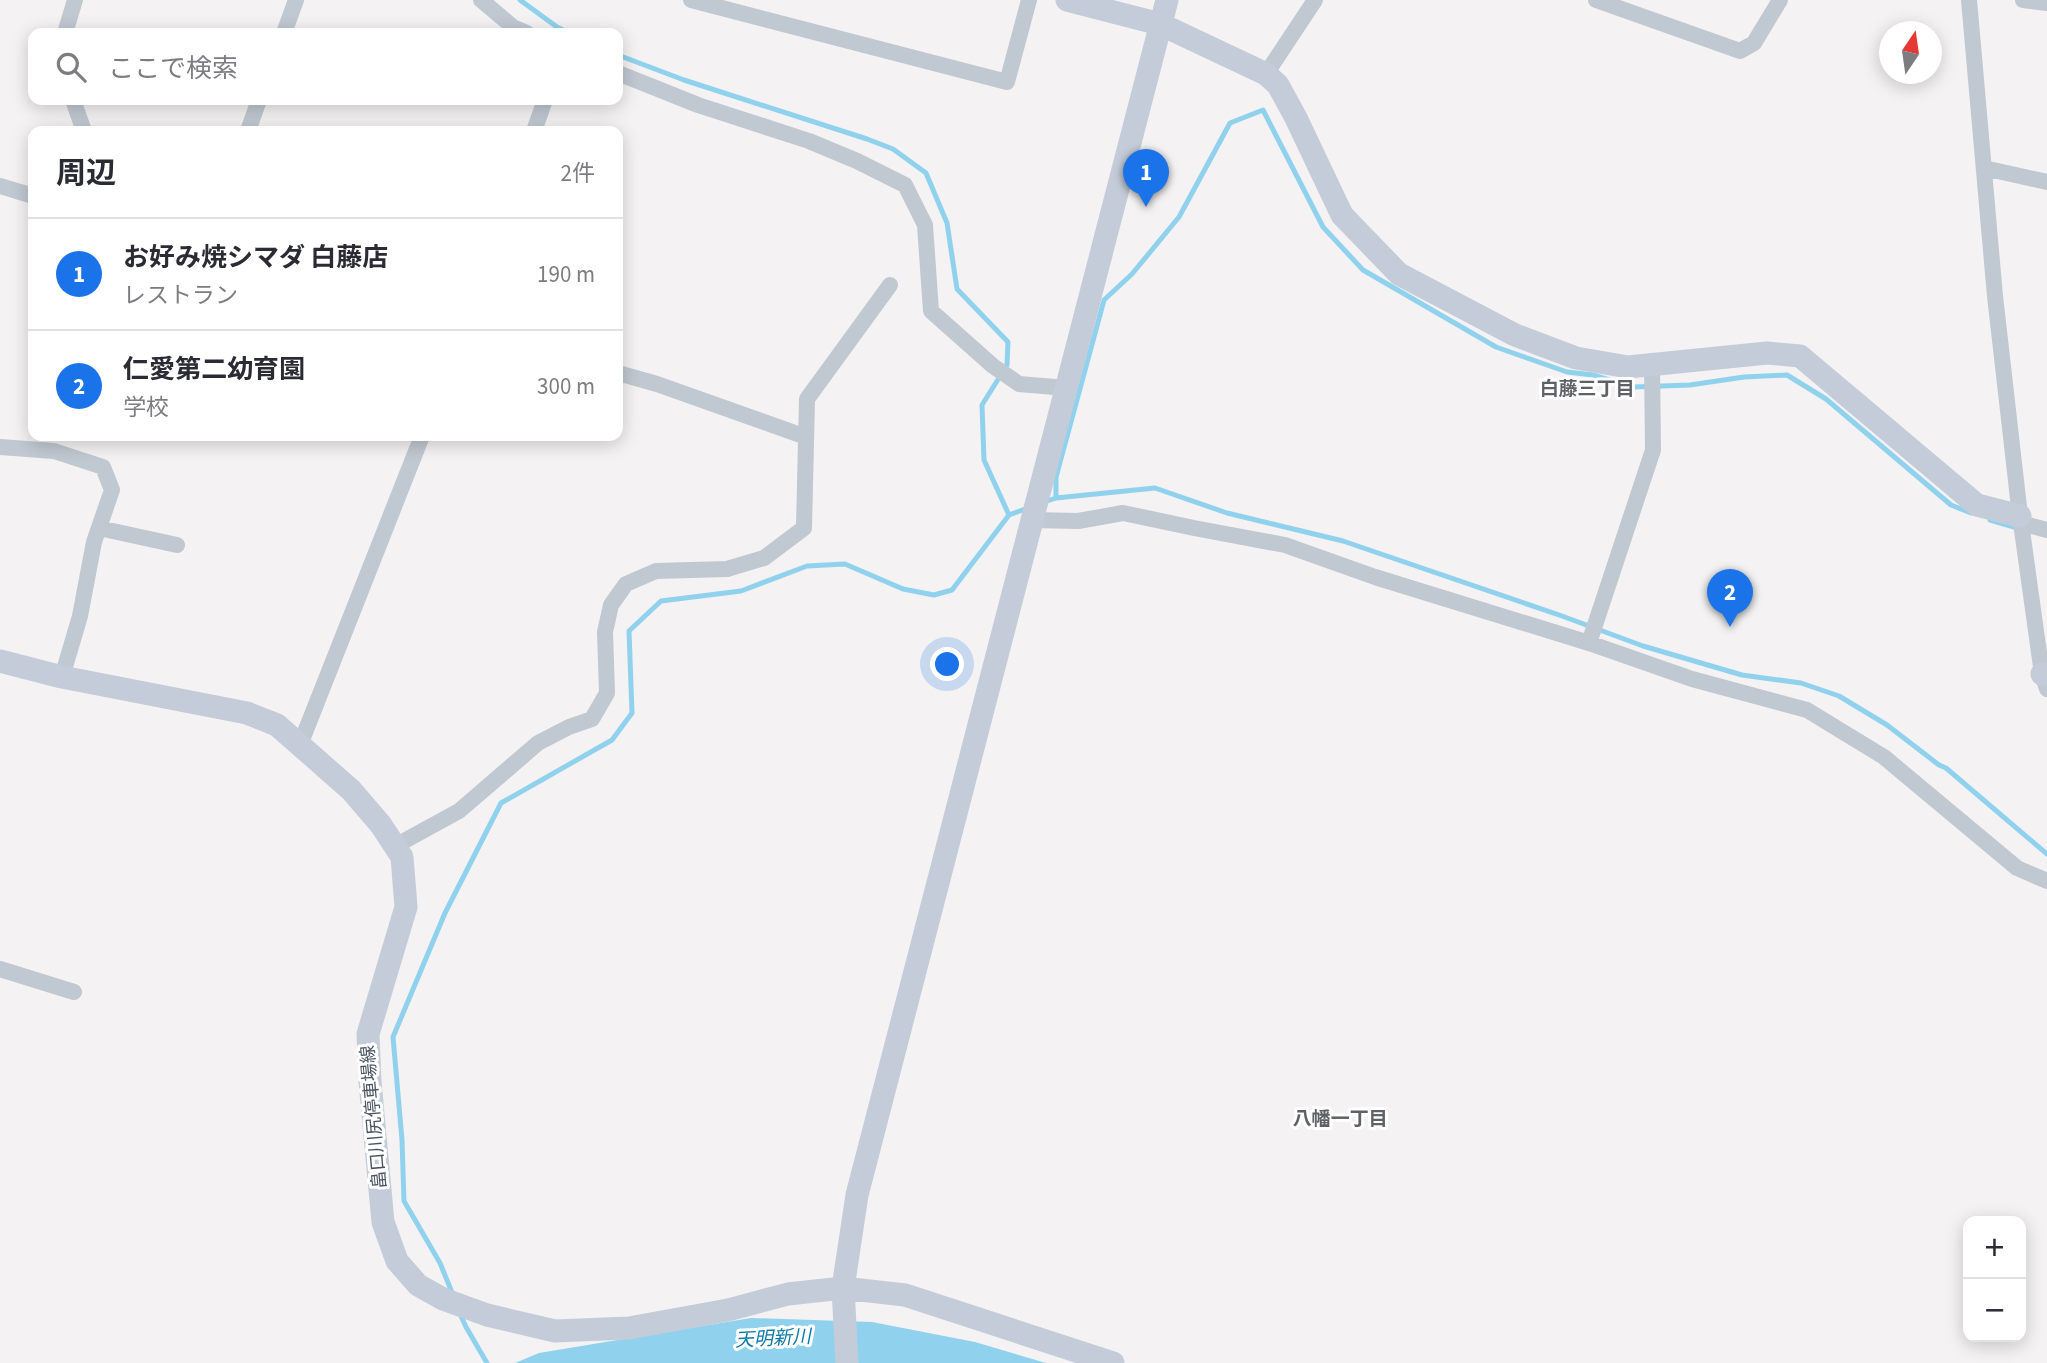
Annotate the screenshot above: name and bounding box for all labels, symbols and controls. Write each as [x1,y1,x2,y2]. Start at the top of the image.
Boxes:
north arrow [1879,21,1942,84]
search box [28,28,623,105]
icon: search [52,48,90,86]
text: ここで検索 [108,50,238,87]
pin: 1 [1123,149,1169,207]
text: 周辺 [56,152,116,195]
text: 2件 [561,157,595,190]
text: お好み焼シマダ 白藤店 [123,239,388,276]
text: 1 [73,258,85,291]
text: 190 m [537,258,595,291]
text: レストラン [123,279,238,312]
text: 仁愛第二幼育園 [123,351,305,388]
text: 2 [73,370,85,403]
text: 300 m [537,370,595,403]
district label: 白藤三丁目 [1539,376,1635,403]
text: 学校 [123,391,169,424]
pin: 2 [1707,569,1753,627]
your location [930,647,964,681]
street label: 畠口川尻停車場線 [355,1044,393,1190]
district label: 八幡一丁目 [1292,1106,1388,1133]
map controls [1963,1216,2026,1342]
button: + [1963,1216,2026,1279]
button: − [1963,1279,2026,1342]
water label: 天明新川 [734,1323,814,1354]

